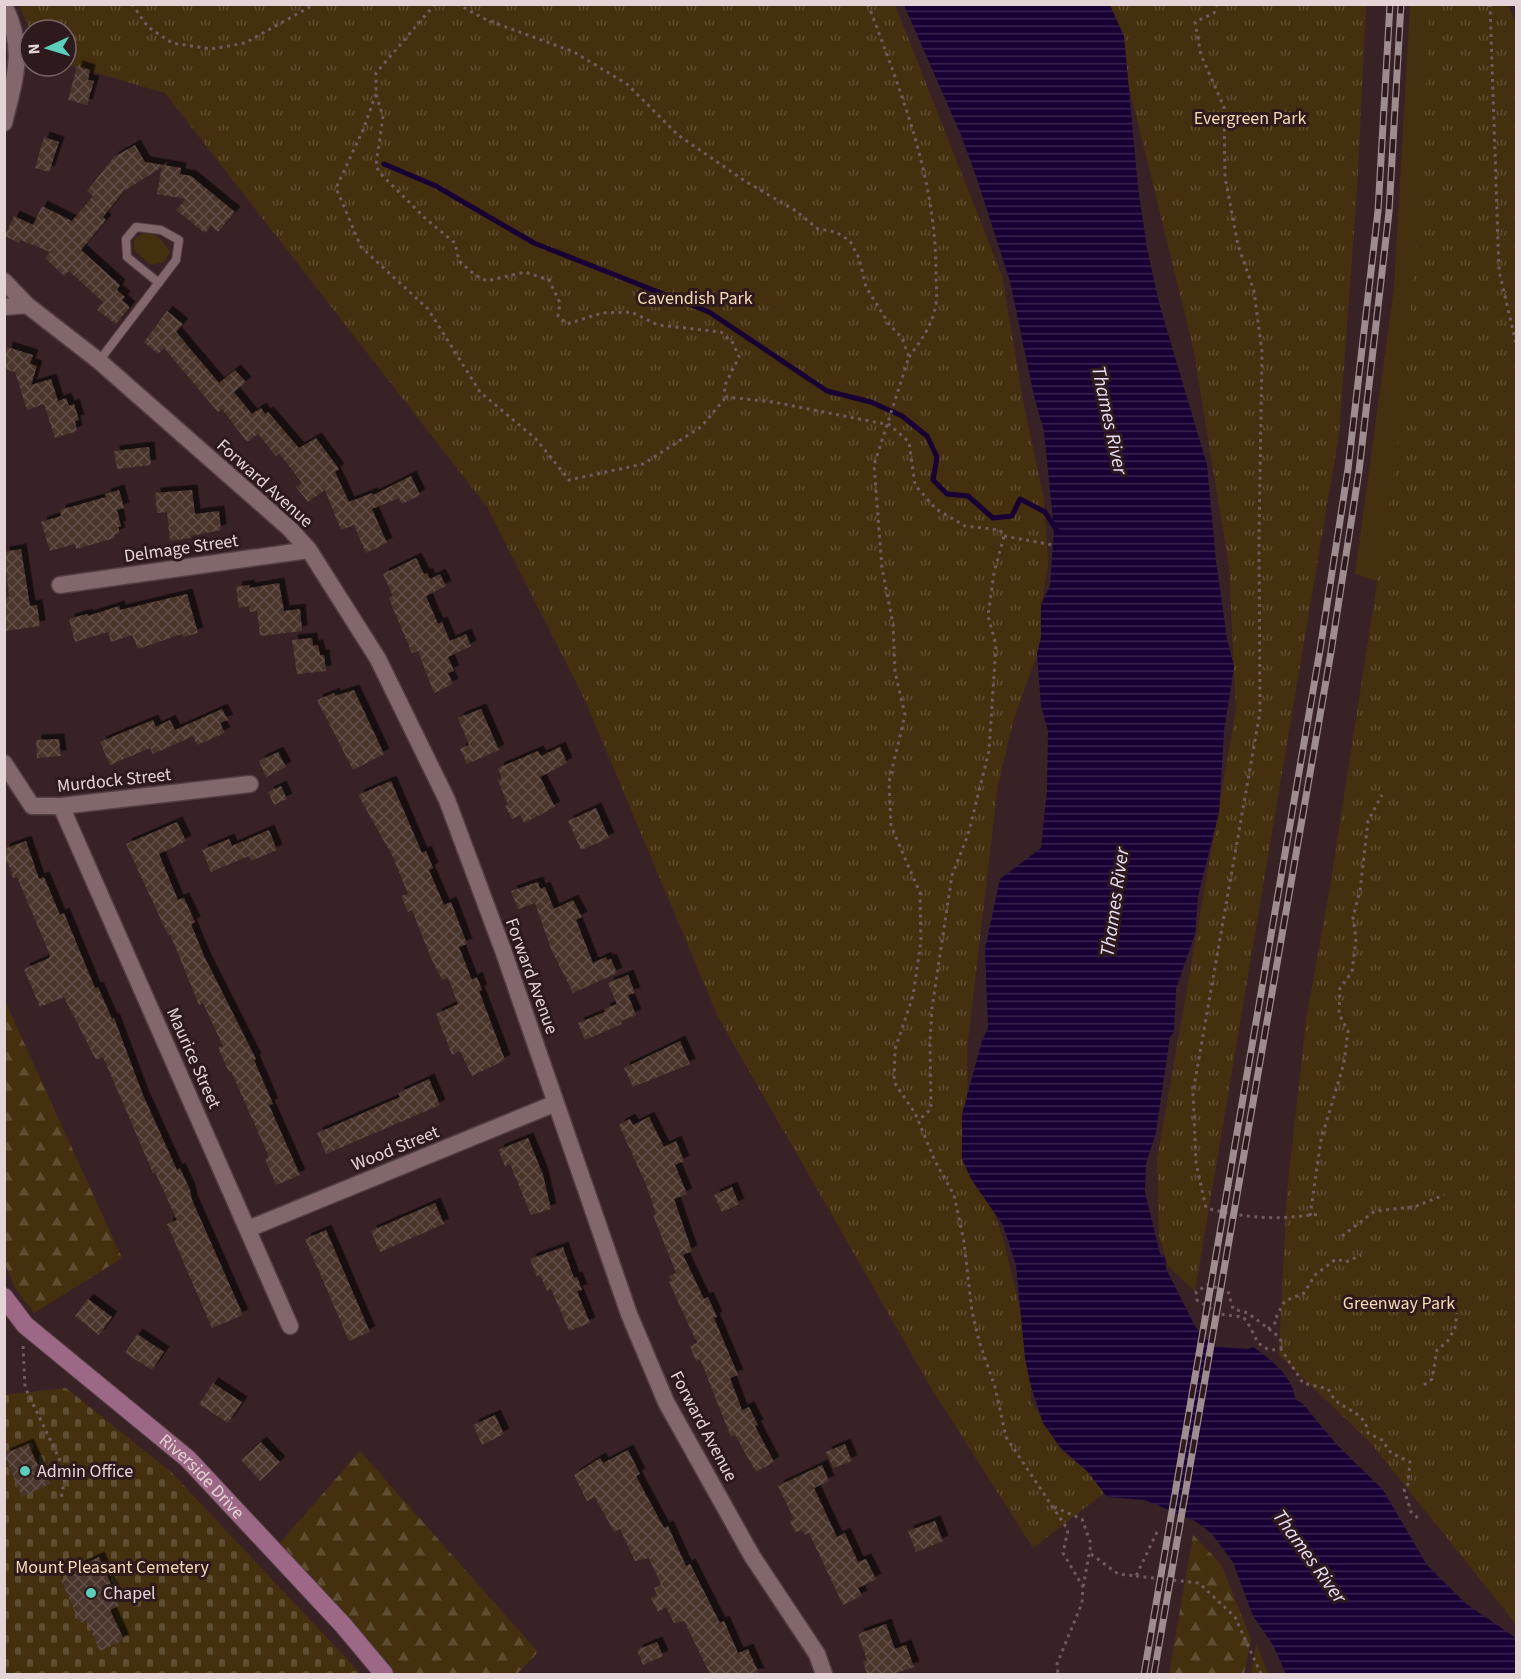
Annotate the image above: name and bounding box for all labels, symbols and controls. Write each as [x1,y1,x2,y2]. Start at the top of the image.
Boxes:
north arrow [18,18,78,78]
text: N [23,43,45,55]
park label: Evergreen Park [1194,106,1306,131]
park label: Cavendish Park [637,286,753,311]
water label: Thames River [1084,363,1134,478]
street label: Forward Avenue [211,433,318,534]
street label: Delmage Street [122,528,240,569]
street label: Murdock Street [56,762,172,799]
water label: Thames River [1093,844,1137,959]
street label: Forward Avenue [499,915,564,1038]
street label: Maurice Street [160,1004,227,1113]
street label: Wood Street [348,1120,443,1177]
park label: Greenway Park [1343,1291,1455,1316]
street label: Forward Avenue [664,1367,743,1486]
street label: Riverside Drive [154,1428,250,1525]
place label: Admin Office [37,1459,133,1484]
marker: Admin Office [18,1464,32,1478]
water label: Thames River [1265,1504,1354,1610]
park label: Mount Pleasant Cemetery [15,1555,209,1580]
place label: Chapel [103,1581,156,1606]
marker: Chapel [84,1586,98,1600]

